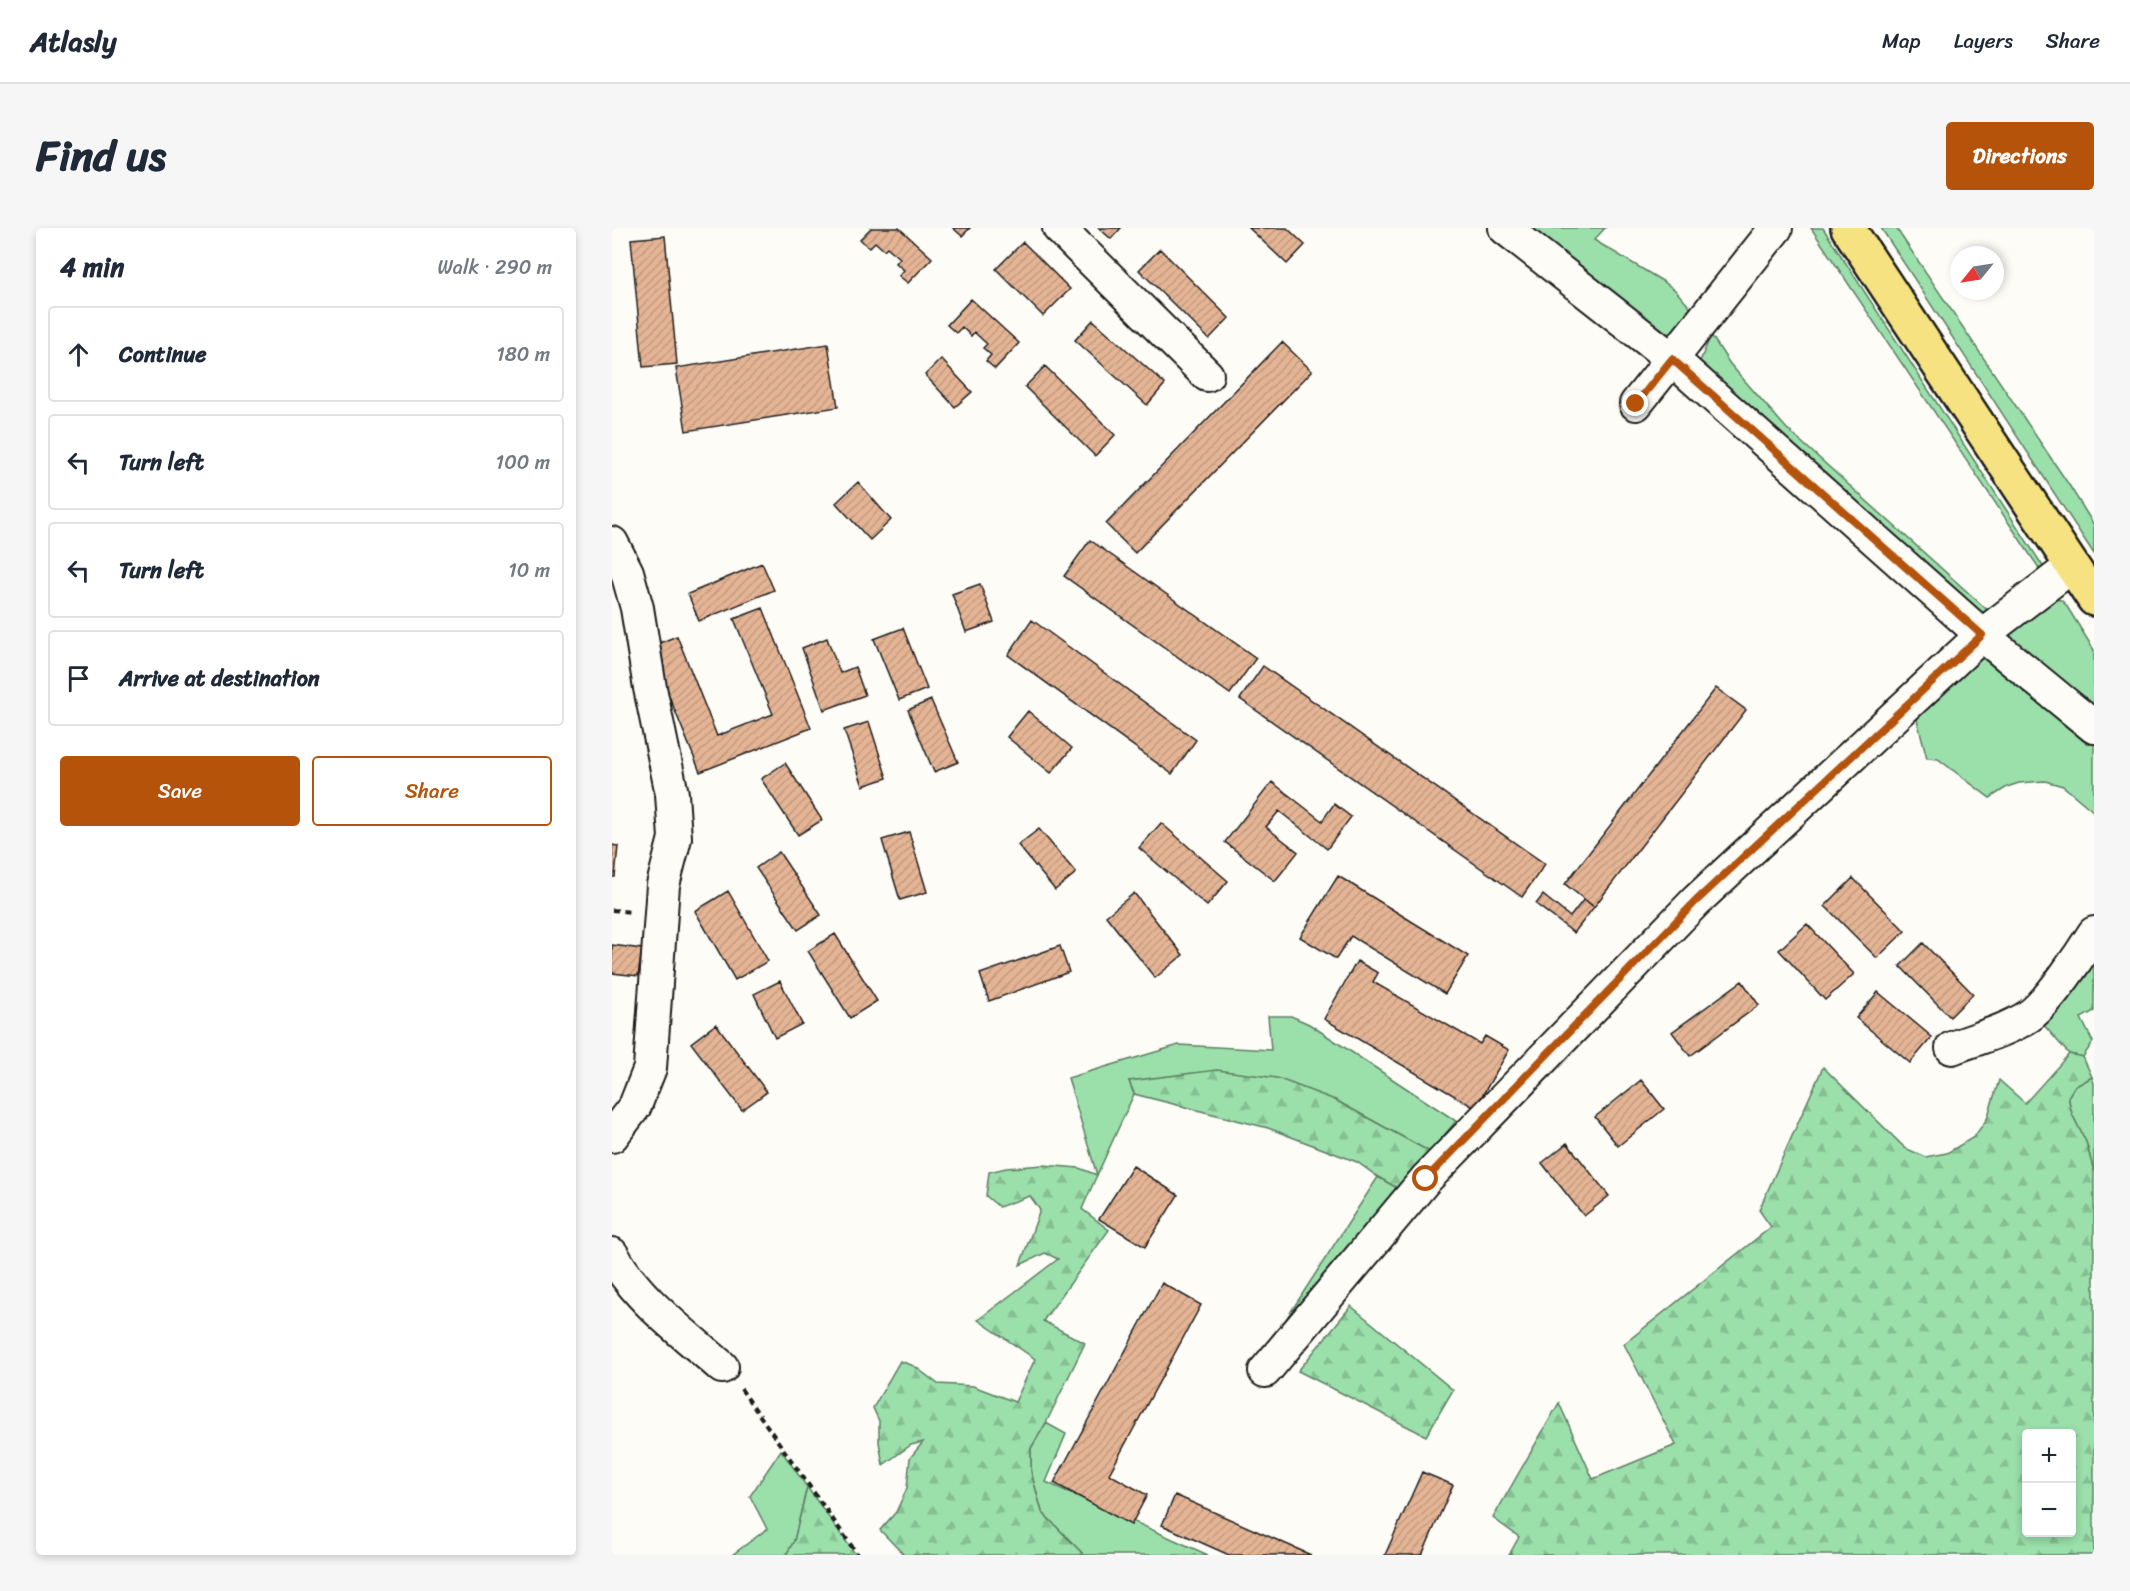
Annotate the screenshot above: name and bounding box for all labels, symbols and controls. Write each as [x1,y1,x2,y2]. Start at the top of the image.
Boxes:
text: Atlasly [30,17,117,66]
text: Map [1882,22,1921,60]
text: Layers [1954,22,2013,60]
text: Share [2046,22,2100,60]
text: Find us [36,119,166,193]
button: Directions [1946,122,2094,190]
text: 4 min [60,244,124,290]
north arrow [1950,246,2004,300]
text: Walk · 290 m [437,250,552,285]
text: Continue [119,335,207,374]
text: 180 m [496,337,550,372]
icon: ahead [62,338,95,371]
route end [1622,390,1648,416]
text: Turn left [119,443,204,482]
text: 100 m [496,445,550,480]
icon: left [62,446,95,479]
text: Turn left [119,551,204,590]
text: 10 m [508,553,550,588]
icon: left [62,554,95,587]
text: Arrive at destination [119,659,320,698]
icon: arrive [62,662,95,695]
button: Save [60,756,300,826]
button: Share [312,756,552,826]
route start [1412,1165,1438,1191]
map controls [2022,1429,2076,1537]
button: + [2022,1429,2076,1483]
button: − [2022,1483,2076,1537]

